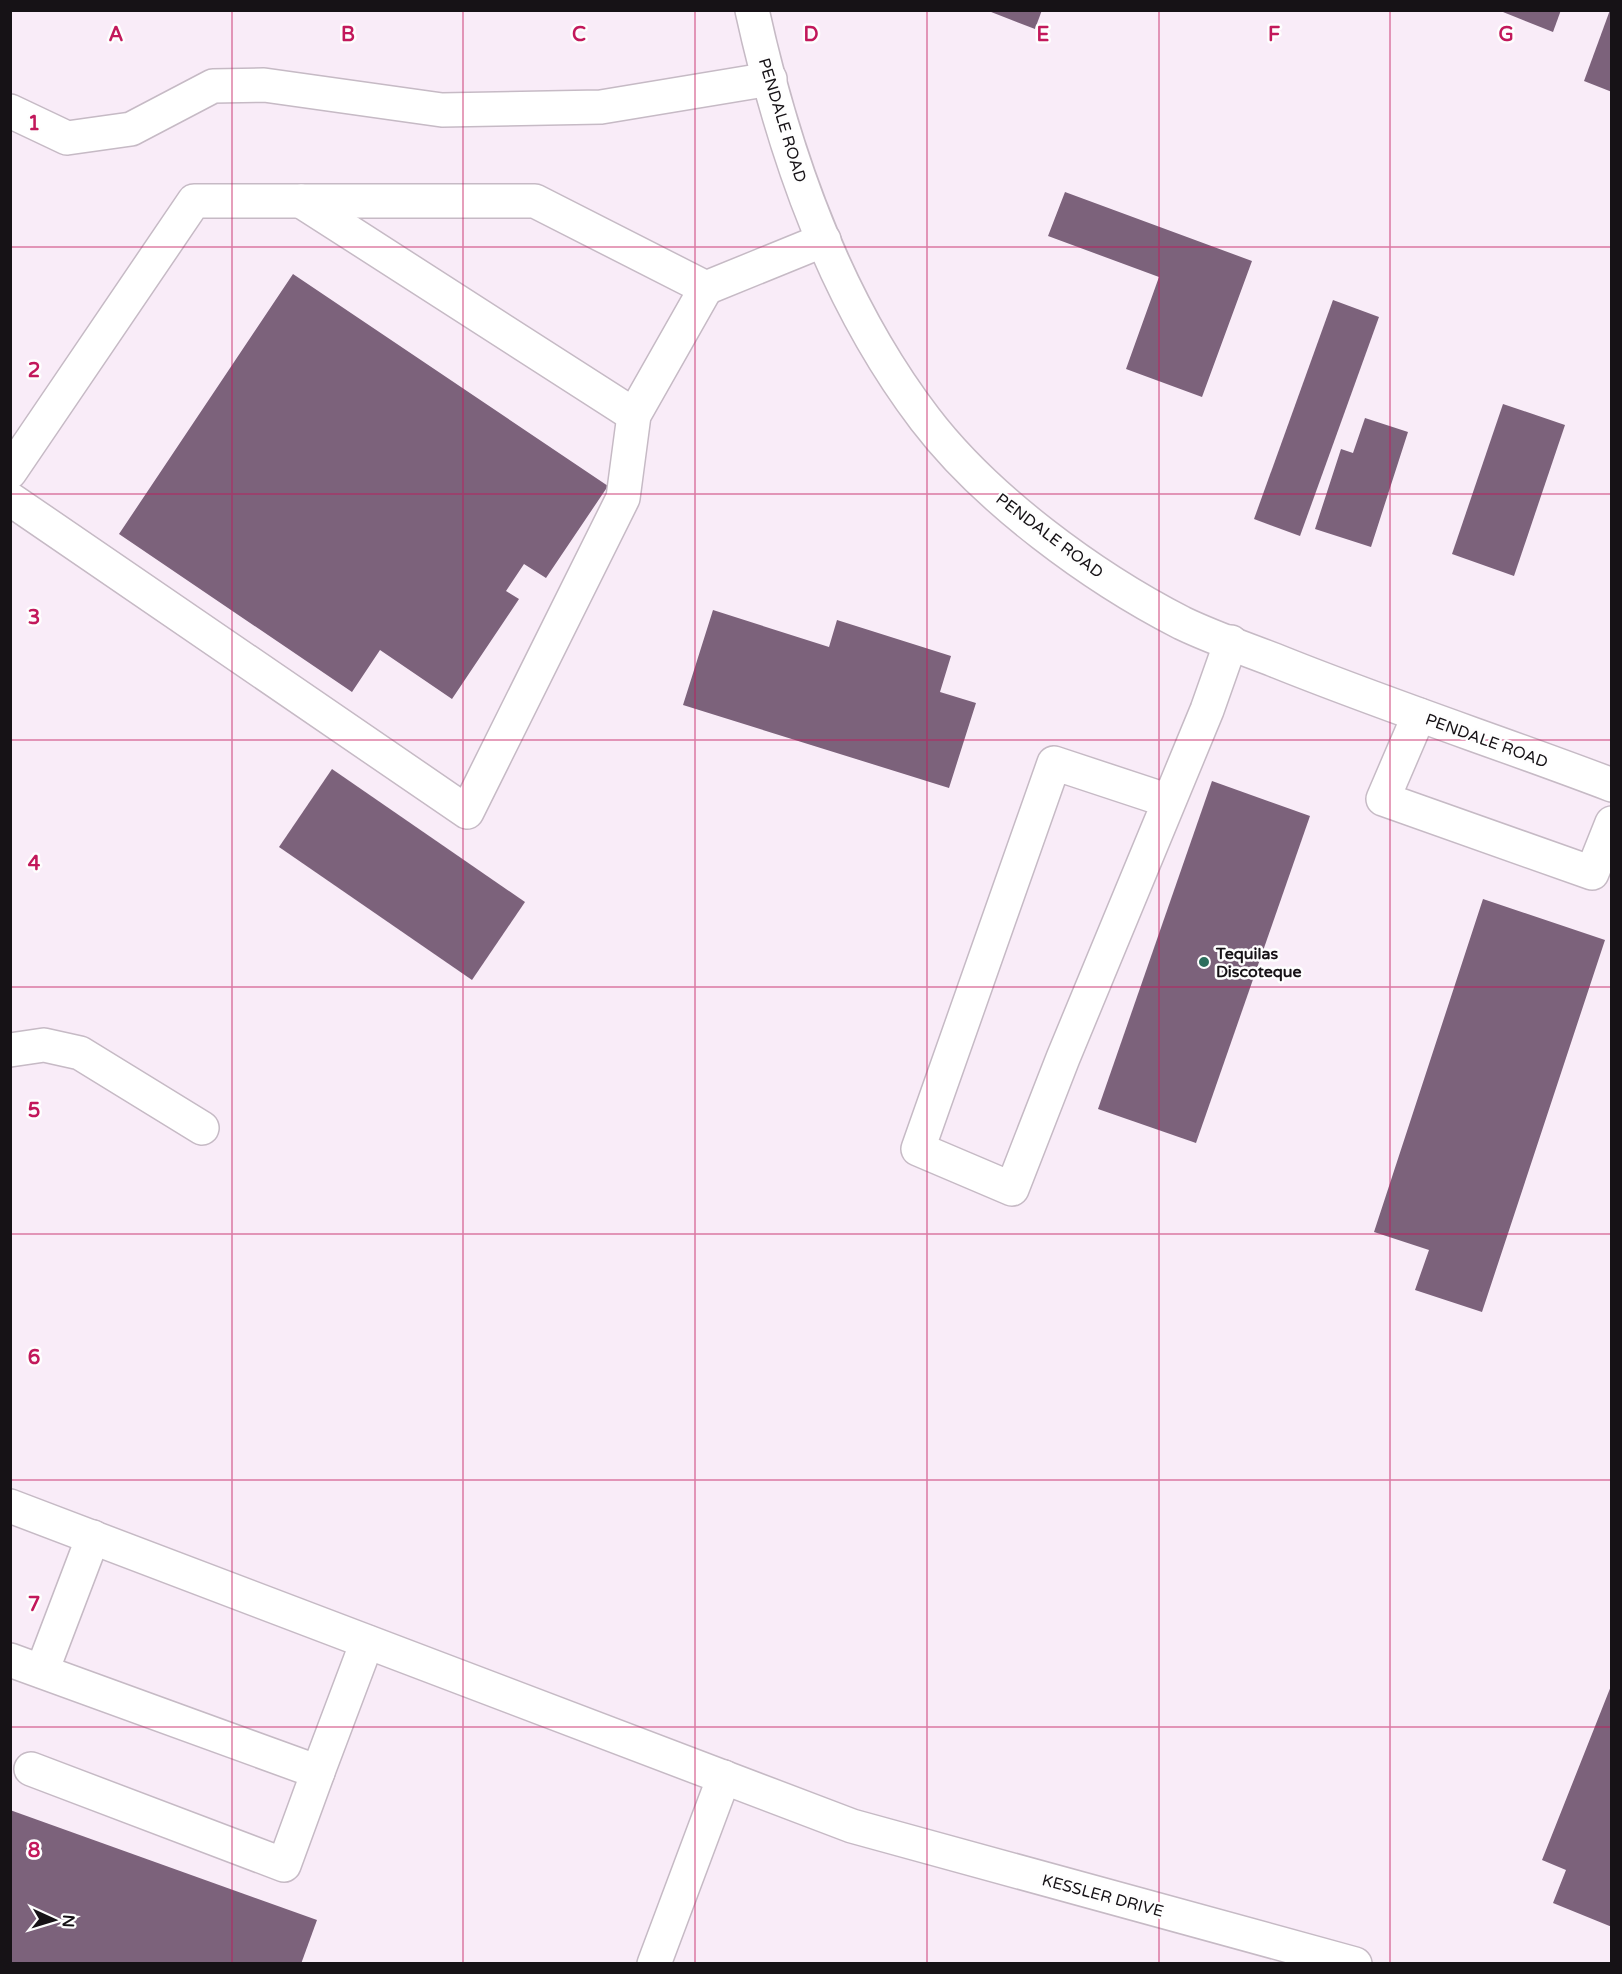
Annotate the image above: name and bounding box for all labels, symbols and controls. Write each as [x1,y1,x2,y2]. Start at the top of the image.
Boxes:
text: A [109,23,124,47]
text: B [341,23,355,47]
text: C [572,23,586,47]
text: D [803,23,819,47]
text: E [1037,23,1050,47]
text: F [1268,23,1280,47]
text: G [1498,23,1514,47]
street label: PENDALE ROAD [754,56,810,185]
text: 1 [28,112,40,136]
text: 2 [28,359,40,383]
street label: PENDALE ROAD [992,489,1107,583]
text: 3 [28,606,40,630]
street label: PENDALE ROAD [1423,709,1551,772]
text: 4 [28,852,41,876]
place label: Tequilas Discoteque [1215,944,1302,982]
marker: Tequilas Discoteque [1197,955,1211,969]
text: 5 [28,1099,40,1123]
text: 6 [28,1346,40,1370]
text: 7 [28,1593,40,1617]
text: 8 [28,1839,40,1863]
street label: KESSLER DRIVE [1040,1870,1166,1922]
north arrow [24,1890,84,1950]
text: N [58,1914,78,1928]

